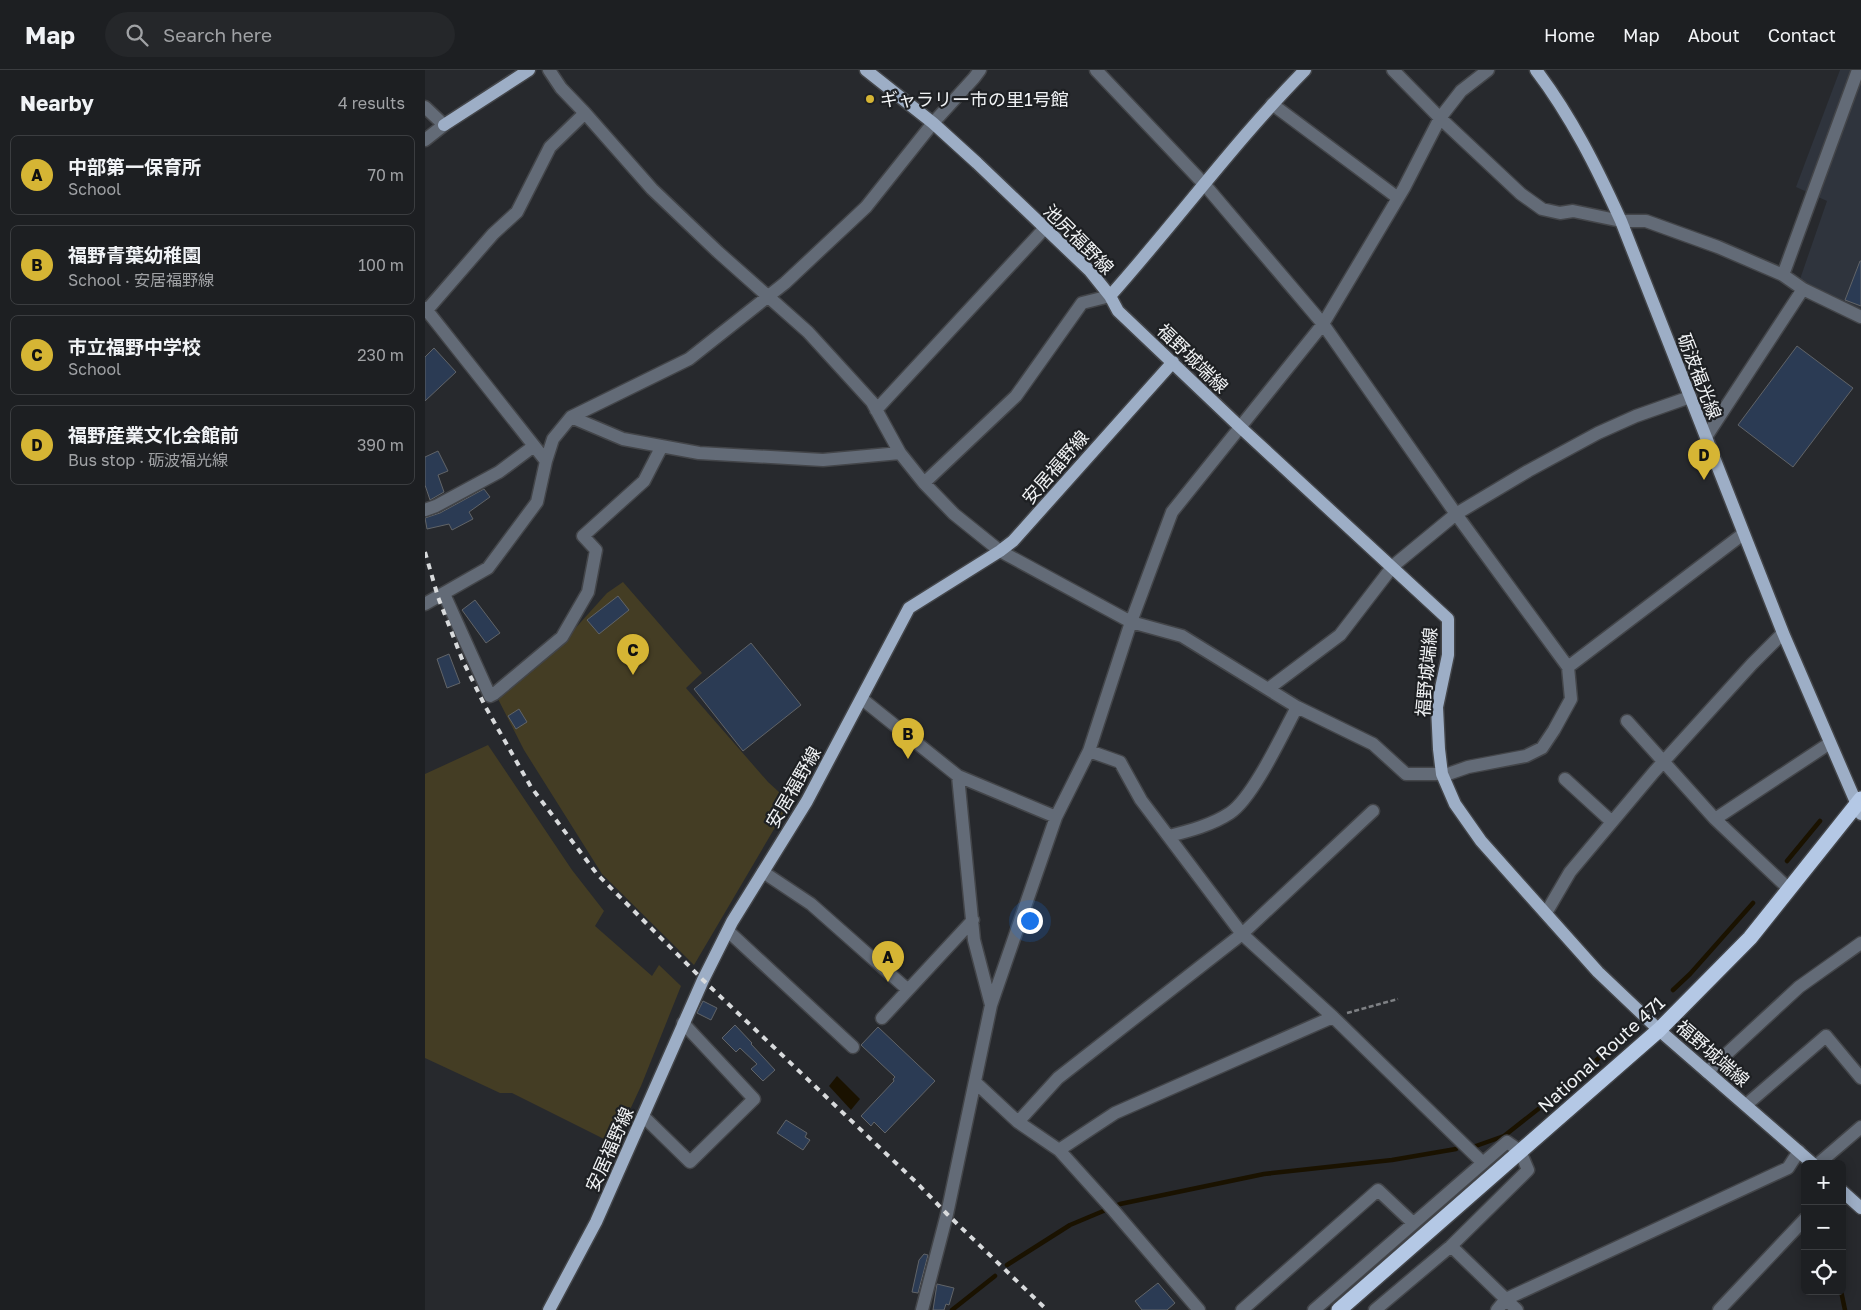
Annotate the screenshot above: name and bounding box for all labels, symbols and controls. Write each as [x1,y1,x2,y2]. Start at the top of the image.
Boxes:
search box [105,12,455,57]
text: Map [25,20,75,49]
icon: search [123,21,151,49]
text: Search here [163,23,272,46]
text: Home [1544,24,1595,46]
text: Map [1623,24,1660,46]
text: About [1688,24,1740,46]
text: Contact [1768,24,1836,46]
place label: ギャラリー市の里1号館 [880,88,1069,110]
text: Nearby [20,90,94,116]
text: 4 results [338,93,405,113]
marker: ギャラリー市の里1号館 [864,93,876,105]
text: 中部第一保育所 [68,155,201,178]
text: A [31,165,43,185]
text: 70 m [367,165,404,185]
text: School [68,179,121,199]
street label: 池尻福野線 [1039,199,1119,279]
text: 福野青葉幼稚園 [68,243,201,266]
text: B [31,255,43,275]
text: 100 m [358,255,404,275]
text: School · 安居福野線 [68,270,214,290]
street label: 福野城端線 [1153,319,1233,397]
street label: 砺波福光線 [1674,330,1726,422]
text: 市立福野中学校 [68,335,201,358]
text: C [31,345,43,365]
text: 230 m [357,345,404,365]
text: School [68,359,121,379]
text: 福野産業文化会館前 [68,423,239,446]
street label: 安居福野線 [1017,426,1093,508]
text: D [31,435,43,455]
text: 390 m [357,435,404,455]
pin: D [1688,439,1720,480]
text: Bus stop · 砺波福光線 [68,450,228,470]
street label: 福野城端線 [1411,626,1441,718]
pin: C [617,634,649,675]
pin: B [892,718,924,759]
street label: 安居福野線 [761,743,825,831]
your location [1017,908,1043,934]
pin: A [872,941,904,982]
street label: National Route 471 [1533,991,1669,1117]
street label: 福野城端線 [1672,1015,1754,1091]
street label: 安居福野線 [581,1103,637,1195]
map controls [1801,1160,1846,1295]
button: + [1801,1160,1846,1205]
button: − [1801,1205,1846,1250]
button: locate [1801,1250,1846,1295]

